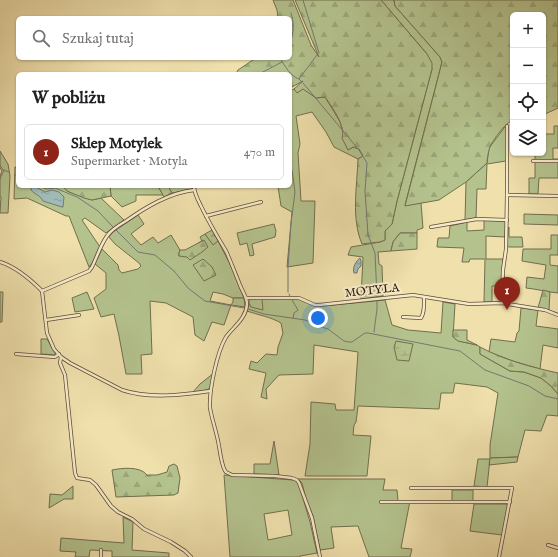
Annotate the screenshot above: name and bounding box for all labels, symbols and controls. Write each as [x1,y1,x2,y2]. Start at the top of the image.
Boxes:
map controls [510,12,546,156]
button: + [510,12,546,48]
search box [16,16,292,60]
icon: search [30,27,52,49]
text: Szukaj tutaj [62,29,134,48]
button: − [510,48,546,84]
button: locate [510,84,546,120]
text: W pobliżu [32,88,105,109]
button: layers [510,120,546,156]
text: Sklep Motylek [71,134,162,153]
text: 1 [44,144,48,161]
text: 470 m [244,144,275,161]
text: Supermarket · Motyla [71,153,187,170]
pin: 1 [494,277,520,310]
street label: MOTYLA [344,280,401,301]
your location [308,308,328,328]

